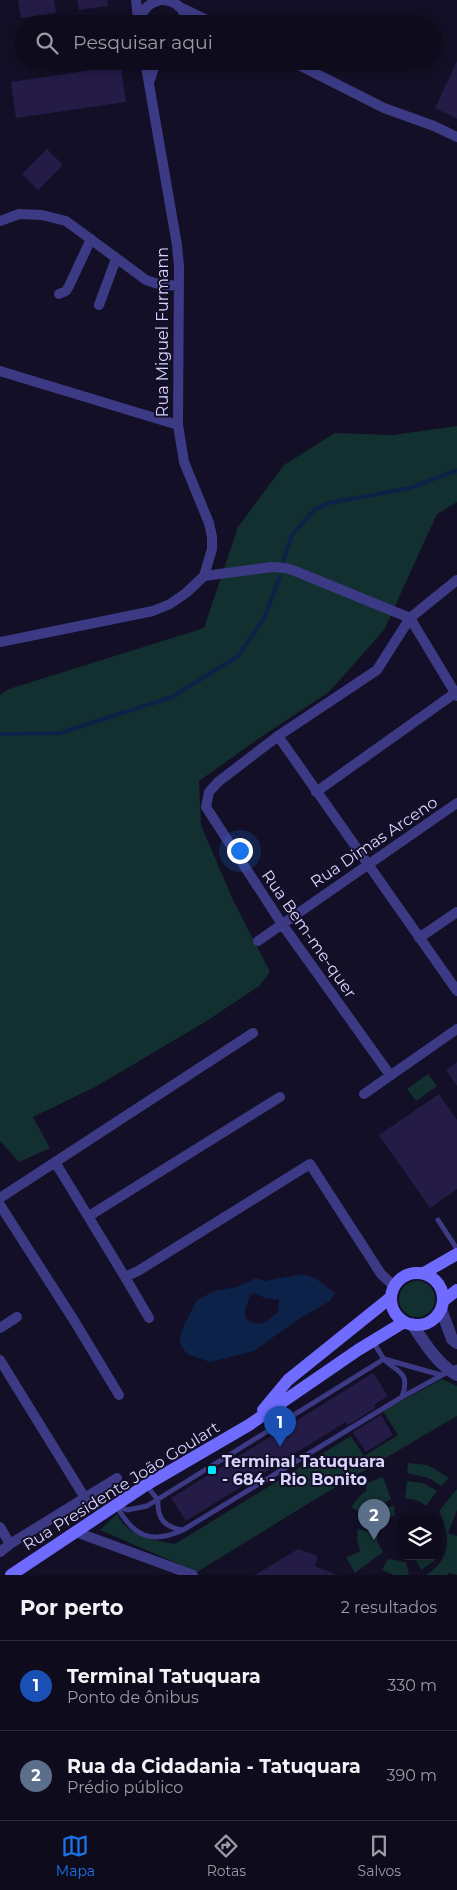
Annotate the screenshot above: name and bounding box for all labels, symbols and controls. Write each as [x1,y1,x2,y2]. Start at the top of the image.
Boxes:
search box [15,15,442,70]
icon: search [33,29,61,57]
text: Pesquisar aqui [73,31,213,54]
street label: Rua Miguel Furmann [153,247,172,417]
street label: Rua Dimas Arceno [307,792,441,892]
your location [227,838,253,864]
street label: Rua Bem-me-quer [258,866,360,1002]
pin: 1 [264,1406,296,1447]
street label: Rua Presidente João Goulart [19,1417,223,1555]
place label: Terminal Tatuquara - 684 - Rio Bonito [222,1452,385,1489]
marker: Terminal Tatuquara - 684 - Rio Bonito [206,1464,218,1476]
pin: 2 [358,1499,390,1540]
map controls [397,1515,442,1560]
button: layers [397,1515,442,1560]
text: Por perto [20,1595,124,1620]
text: 2 resultados [341,1598,437,1617]
text: Terminal Tatuquara [67,1665,261,1688]
text: 1 [33,1676,39,1695]
text: 330 m [387,1676,437,1695]
text: Ponto de ônibus [67,1688,199,1707]
text: Rua da Cidadania - Tatuquara [67,1755,361,1778]
text: 2 [31,1766,41,1785]
text: 390 m [386,1766,437,1785]
text: Prédio público [67,1778,183,1797]
tab: Mapa [56,1832,95,1880]
tab: Rotas [207,1832,246,1880]
tab: Salvos [358,1832,401,1880]

